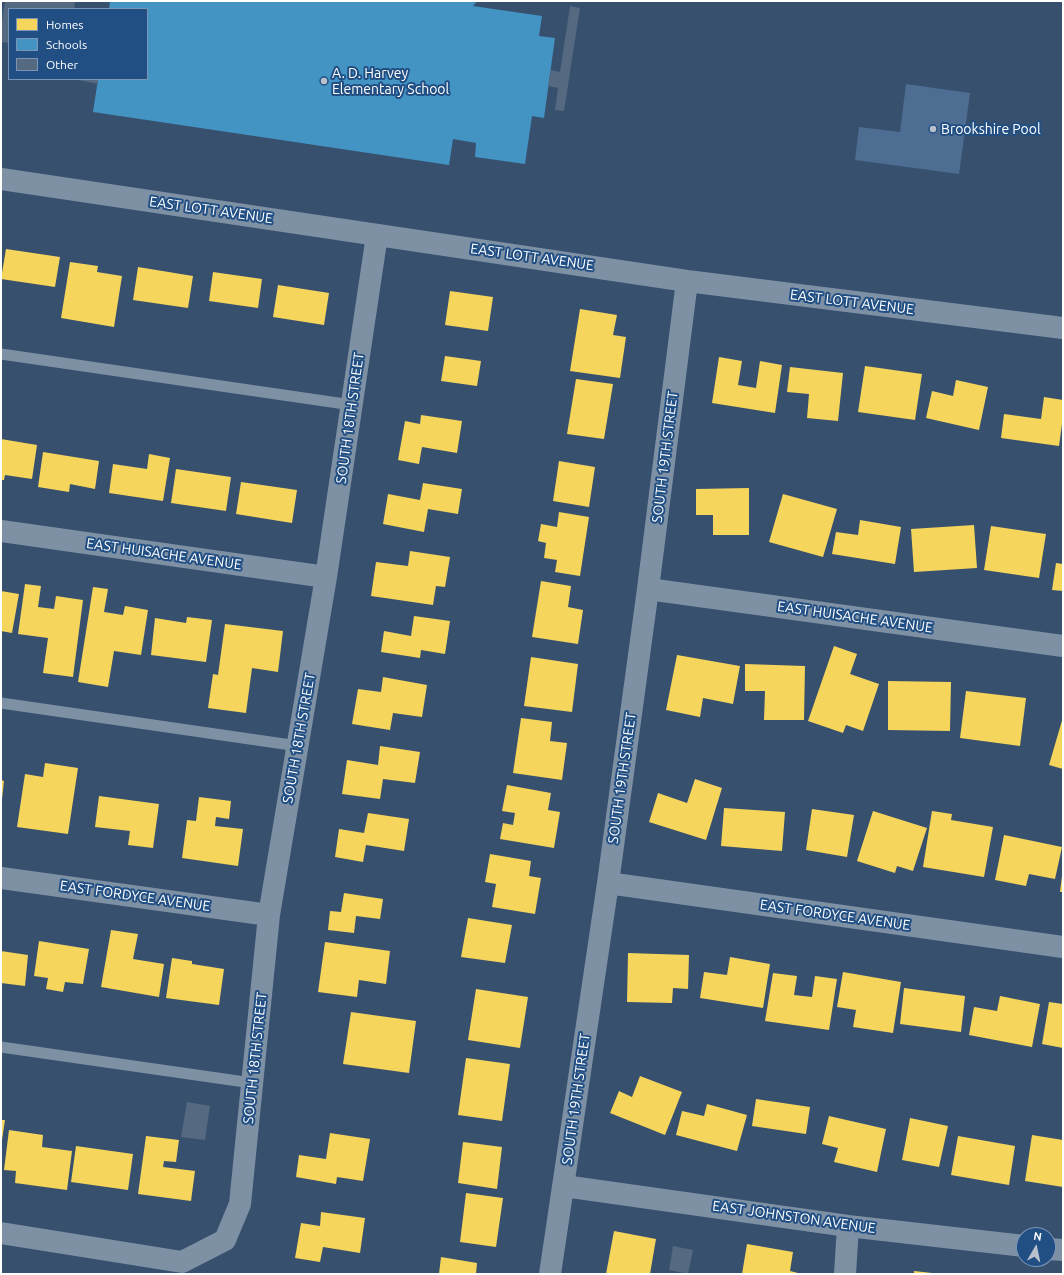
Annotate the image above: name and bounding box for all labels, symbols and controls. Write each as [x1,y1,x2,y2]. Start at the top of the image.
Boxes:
legend [8,8,148,80]
text: Homes [46,18,84,31]
text: Schools [46,38,87,51]
text: Other [46,58,78,71]
place label: A. D. Harvey Elementary School [332,65,449,98]
marker: A. D. Harvey Elementary School [319,76,329,86]
place label: Brookshire Pool [941,121,1041,137]
marker: Brookshire Pool [928,124,938,134]
street label: EAST LOTT AVENUE [148,193,274,227]
street label: EAST LOTT AVENUE [469,240,595,274]
street label: EAST LOTT AVENUE [789,286,915,318]
street label: SOUTH 18TH STREET [332,351,368,485]
street label: SOUTH 19TH STREET [649,390,681,524]
street label: EAST HUISACHE AVENUE [85,535,243,573]
street label: EAST HUISACHE AVENUE [776,598,934,636]
street label: SOUTH 18TH STREET [279,671,319,805]
street label: SOUTH 19TH STREET [604,711,640,845]
street label: EAST FORDYCE AVENUE [59,877,211,915]
street label: EAST FORDYCE AVENUE [759,896,911,934]
street label: SOUTH 18TH STREET [240,991,270,1125]
street label: SOUTH 19TH STREET [558,1032,594,1166]
street label: EAST JOHNSTON AVENUE [711,1197,877,1237]
north arrow [1016,1227,1056,1267]
text: N [1033,1230,1043,1243]

